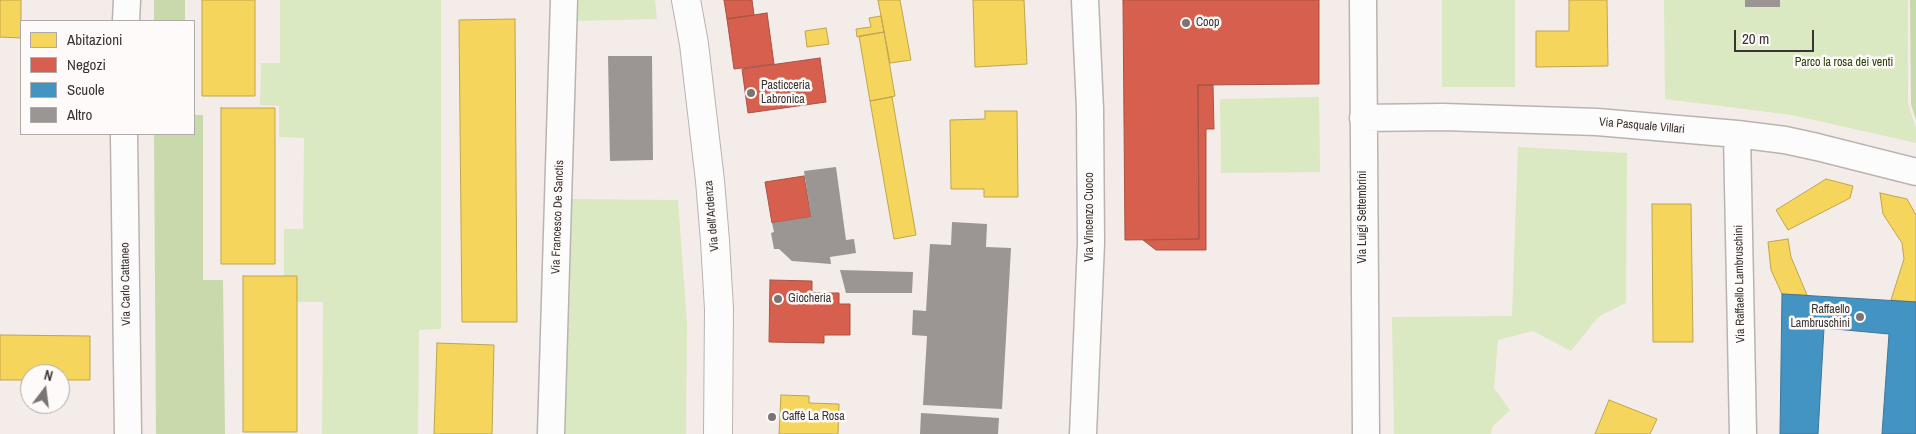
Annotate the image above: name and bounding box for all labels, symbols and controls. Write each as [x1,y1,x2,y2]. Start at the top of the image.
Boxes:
place label: Coop [1196,16,1220,30]
marker: Coop [1180,17,1192,29]
legend [20,20,195,135]
scale bar [1736,20,1816,52]
text: 20 m [1742,28,1769,49]
text: Abitazioni [67,29,122,50]
text: Negozi [67,54,106,75]
park label: Parco la rosa dei venti [1795,56,1893,70]
text: Scuole [67,79,105,100]
place label: Pasticceria Labronica [761,79,810,107]
marker: Pasticceria Labronica [745,87,757,99]
text: Altro [67,104,92,125]
street label: Via Pasquale Villari [1598,115,1686,137]
street label: Via Francesco De Sanctis [549,160,567,274]
street label: Via Luigi Settembrini [1356,171,1370,263]
street label: Via Vincenzo Cuoco [1083,172,1097,262]
street label: Via dell'Ardenza [702,180,722,252]
street label: Via Raffaello Lambruschini [1732,225,1748,343]
street label: Via Carlo Cattaneo [118,242,134,326]
place label: Giocheria [788,292,831,306]
marker: Giocheria [772,293,784,305]
place label: Raffaello Lambruschini [1790,303,1850,331]
marker: Raffaello Lambruschini [1854,311,1866,323]
north arrow [20,364,70,414]
text: N [42,366,55,385]
place label: Caffè La Rosa [782,410,845,424]
marker: Caffè La Rosa [766,411,778,423]

